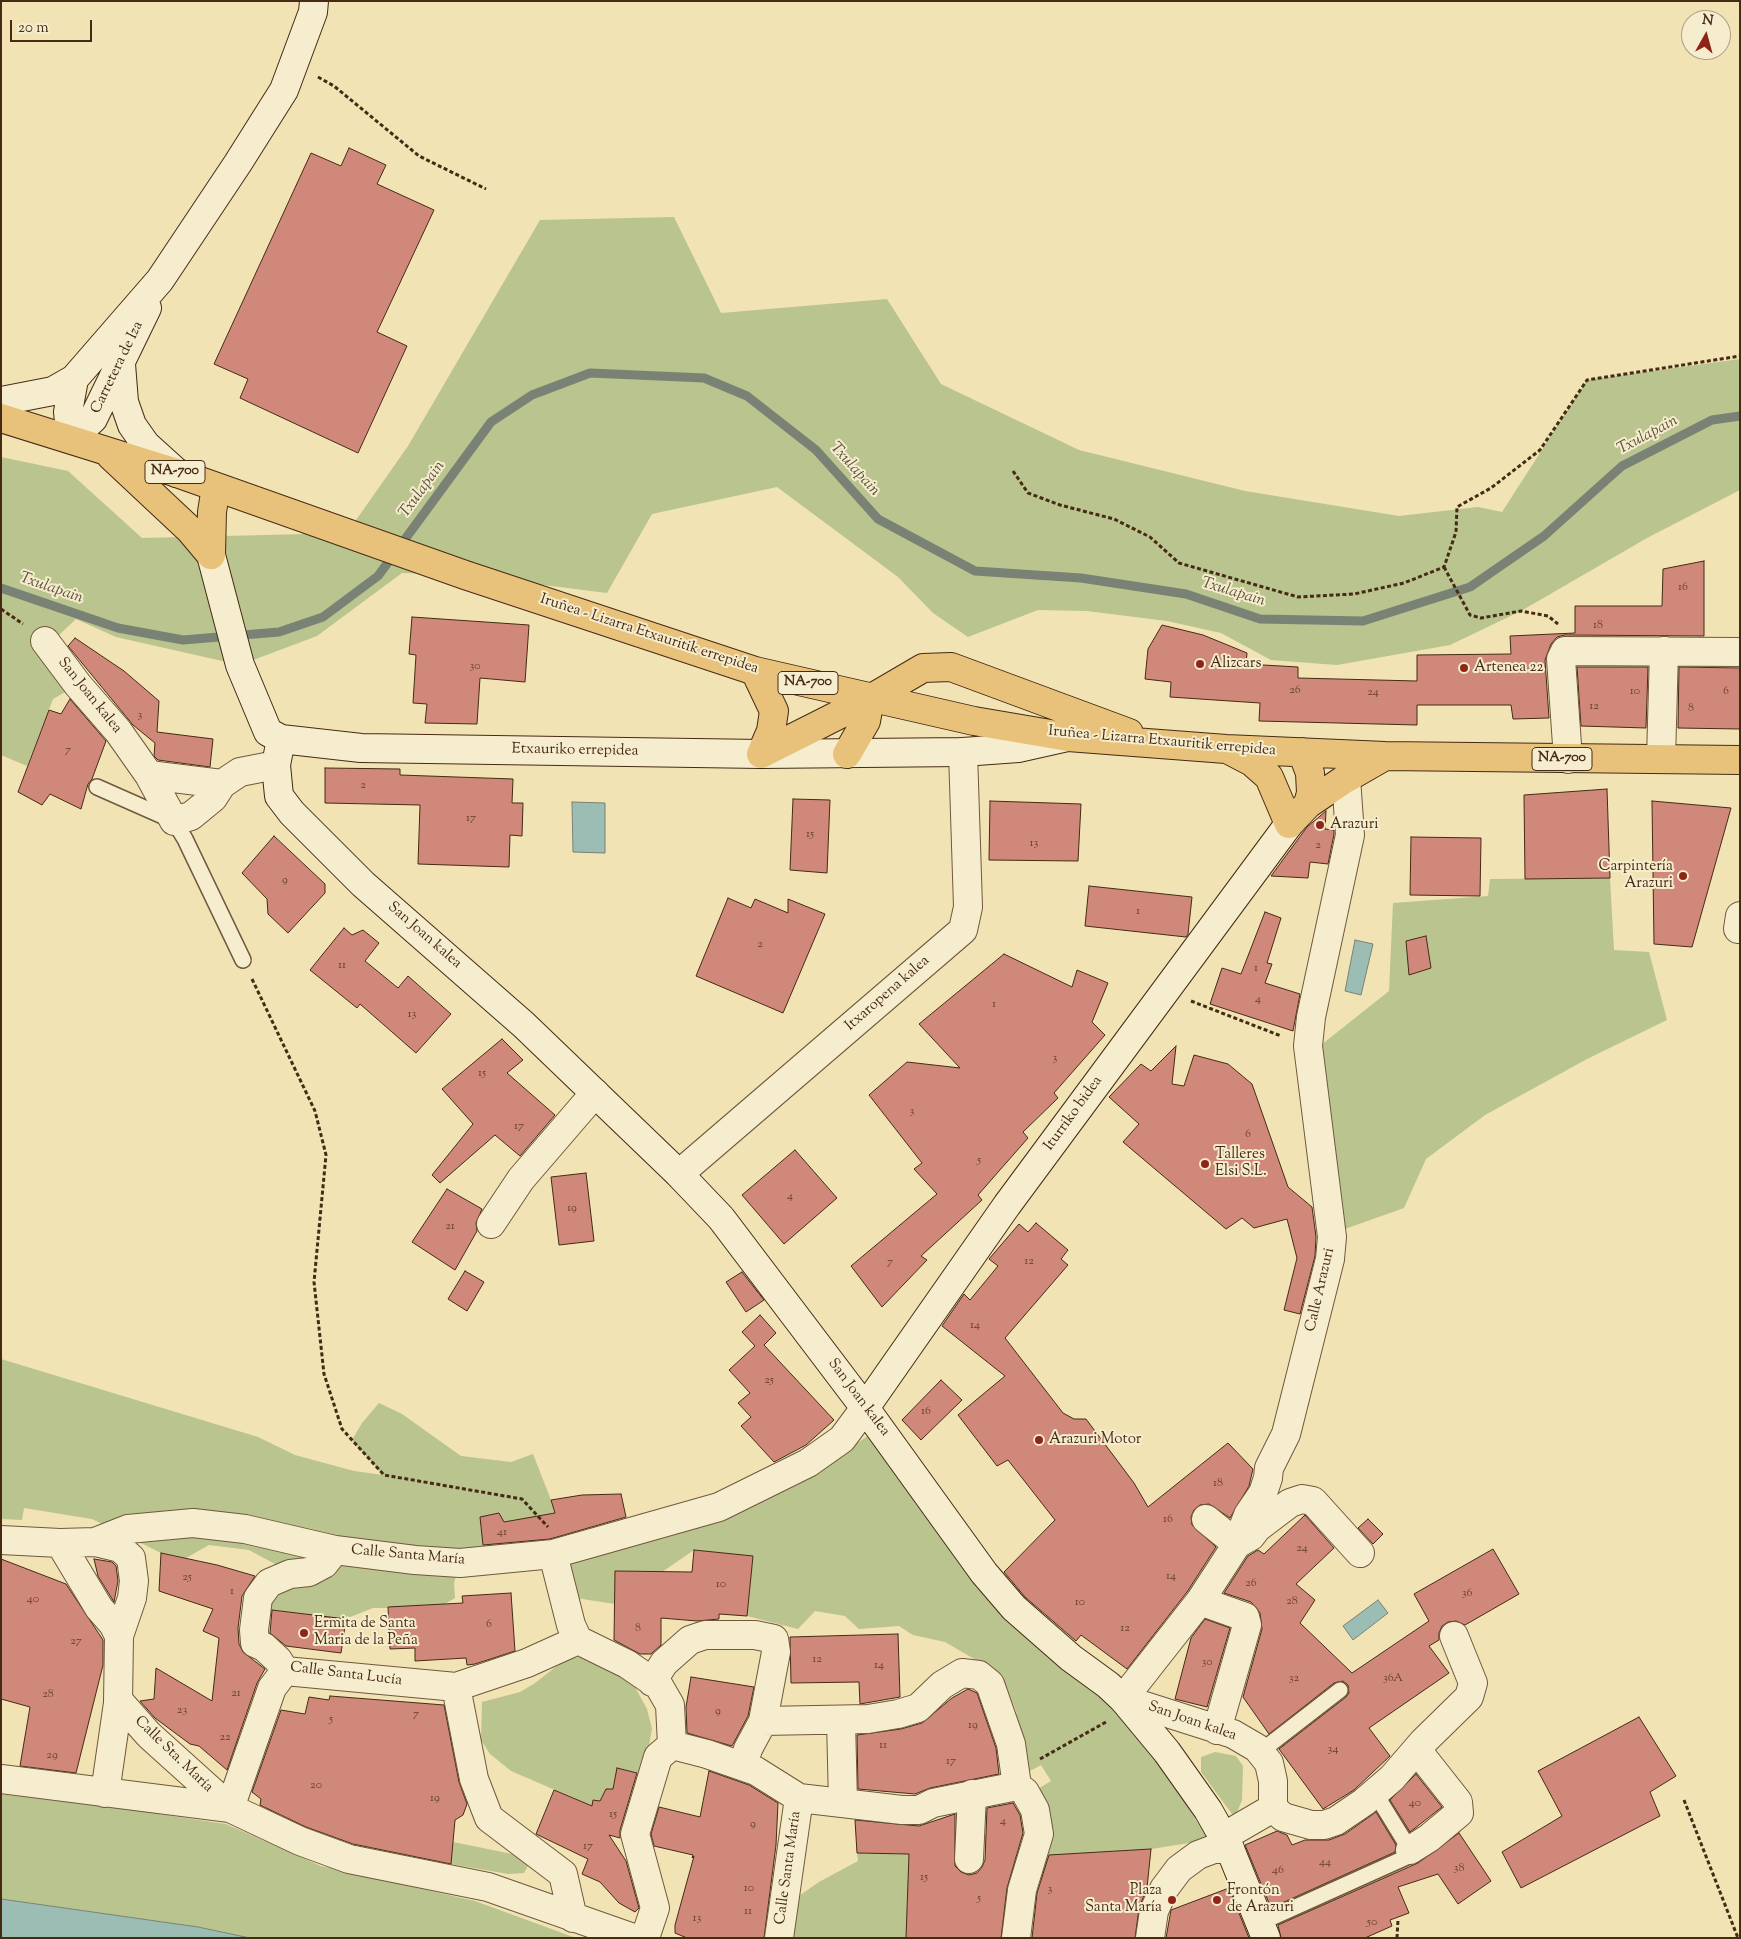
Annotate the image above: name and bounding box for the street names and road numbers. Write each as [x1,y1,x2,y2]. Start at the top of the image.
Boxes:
street label: Carretera de Iza [88,319,148,417]
road number: NA-700 [145,461,205,484]
street label: Iruñea - Lizarra Etxauritik errepidea [538,591,760,679]
street label: San Joan kalea [53,654,125,738]
road number: NA-700 [778,671,838,694]
street label: Iruñea - Lizarra Etxauritik errepidea [1047,723,1277,761]
street label: Etxauriko errepidea [511,741,639,761]
road number: NA-700 [1532,748,1592,771]
street label: San Joan kalea [383,899,465,973]
street label: Itxaropena kalea [842,952,934,1036]
street label: Iturriko bidea [1041,1073,1107,1155]
street label: Calle Arazuri [1303,1246,1339,1334]
street label: San Joan kalea [823,1356,893,1440]
street label: Calle Santa María [350,1542,466,1570]
street label: Calle Santa Lucía [289,1659,403,1691]
street label: San Joan kalea [1145,1698,1239,1746]
street label: Calle Sta. María [130,1713,216,1797]
street label: Calle Santa María [772,1810,806,1926]

